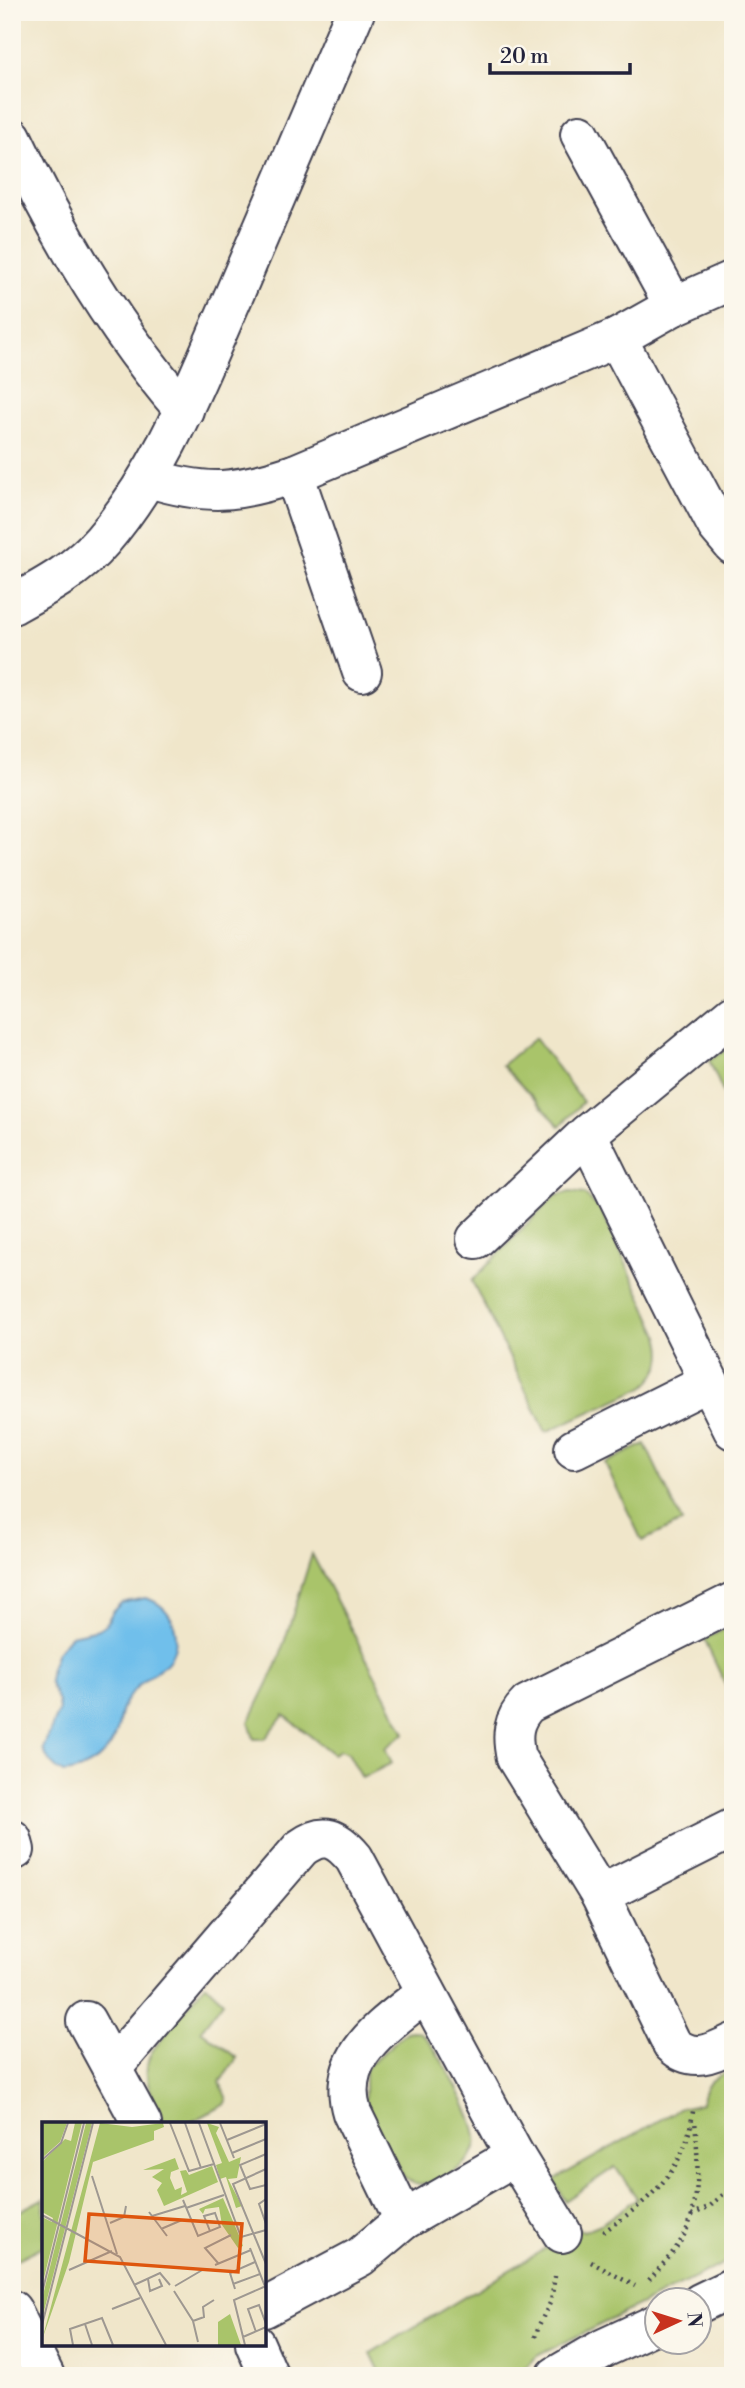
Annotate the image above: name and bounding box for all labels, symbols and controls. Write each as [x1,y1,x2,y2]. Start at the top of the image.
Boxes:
scale bar [490,32,630,76]
text: 20 m [500,44,549,70]
inset map [42,2122,266,2346]
north arrow [644,2286,714,2356]
text: N [681,2312,706,2328]

